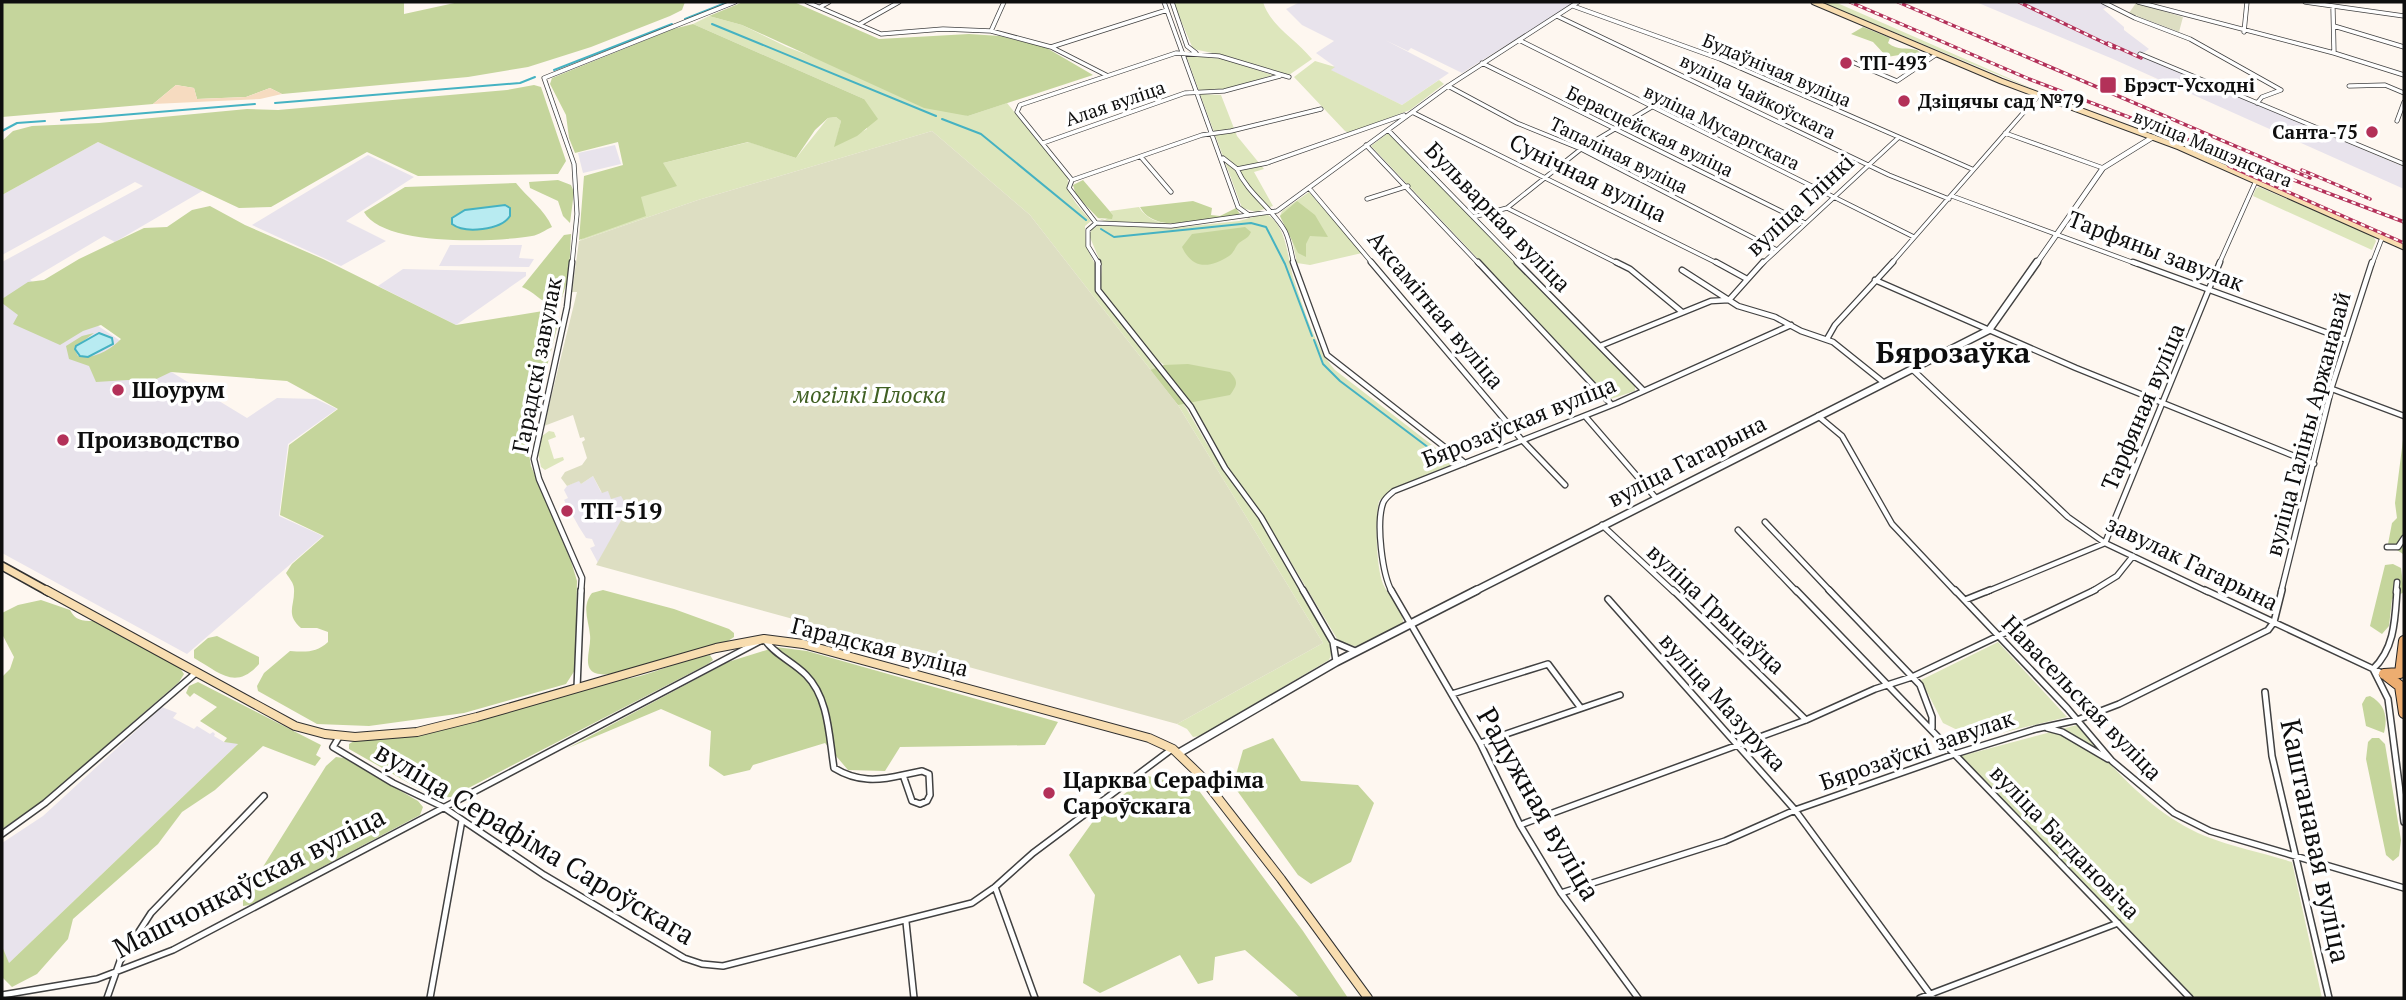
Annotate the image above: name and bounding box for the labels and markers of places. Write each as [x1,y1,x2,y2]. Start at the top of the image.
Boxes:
place label: ТП-493 [1860,50,1927,75]
marker: ТП-493 [1838,55,1854,71]
place label: Брэст-Усходні [2124,72,2255,97]
marker: Брэст-Усходні [2098,75,2118,95]
place label: Дзіцячы сад №79 [1918,88,2084,113]
marker: Дзіцячы сад №79 [1896,93,1912,109]
place label: Санта-75 [2272,119,2358,144]
marker: Санта-75 [2364,124,2380,140]
place label: Шоурум [132,374,225,405]
marker: Шоурум [110,382,126,398]
place label: Производство [77,424,240,455]
marker: Производство [55,432,71,448]
place label: ТП-519 [581,495,662,526]
marker: ТП-519 [559,503,575,519]
place label: Царква Серафіма Сароўскага [1063,764,1265,821]
marker: Царква Серафіма Сароўскага [1041,785,1057,801]

